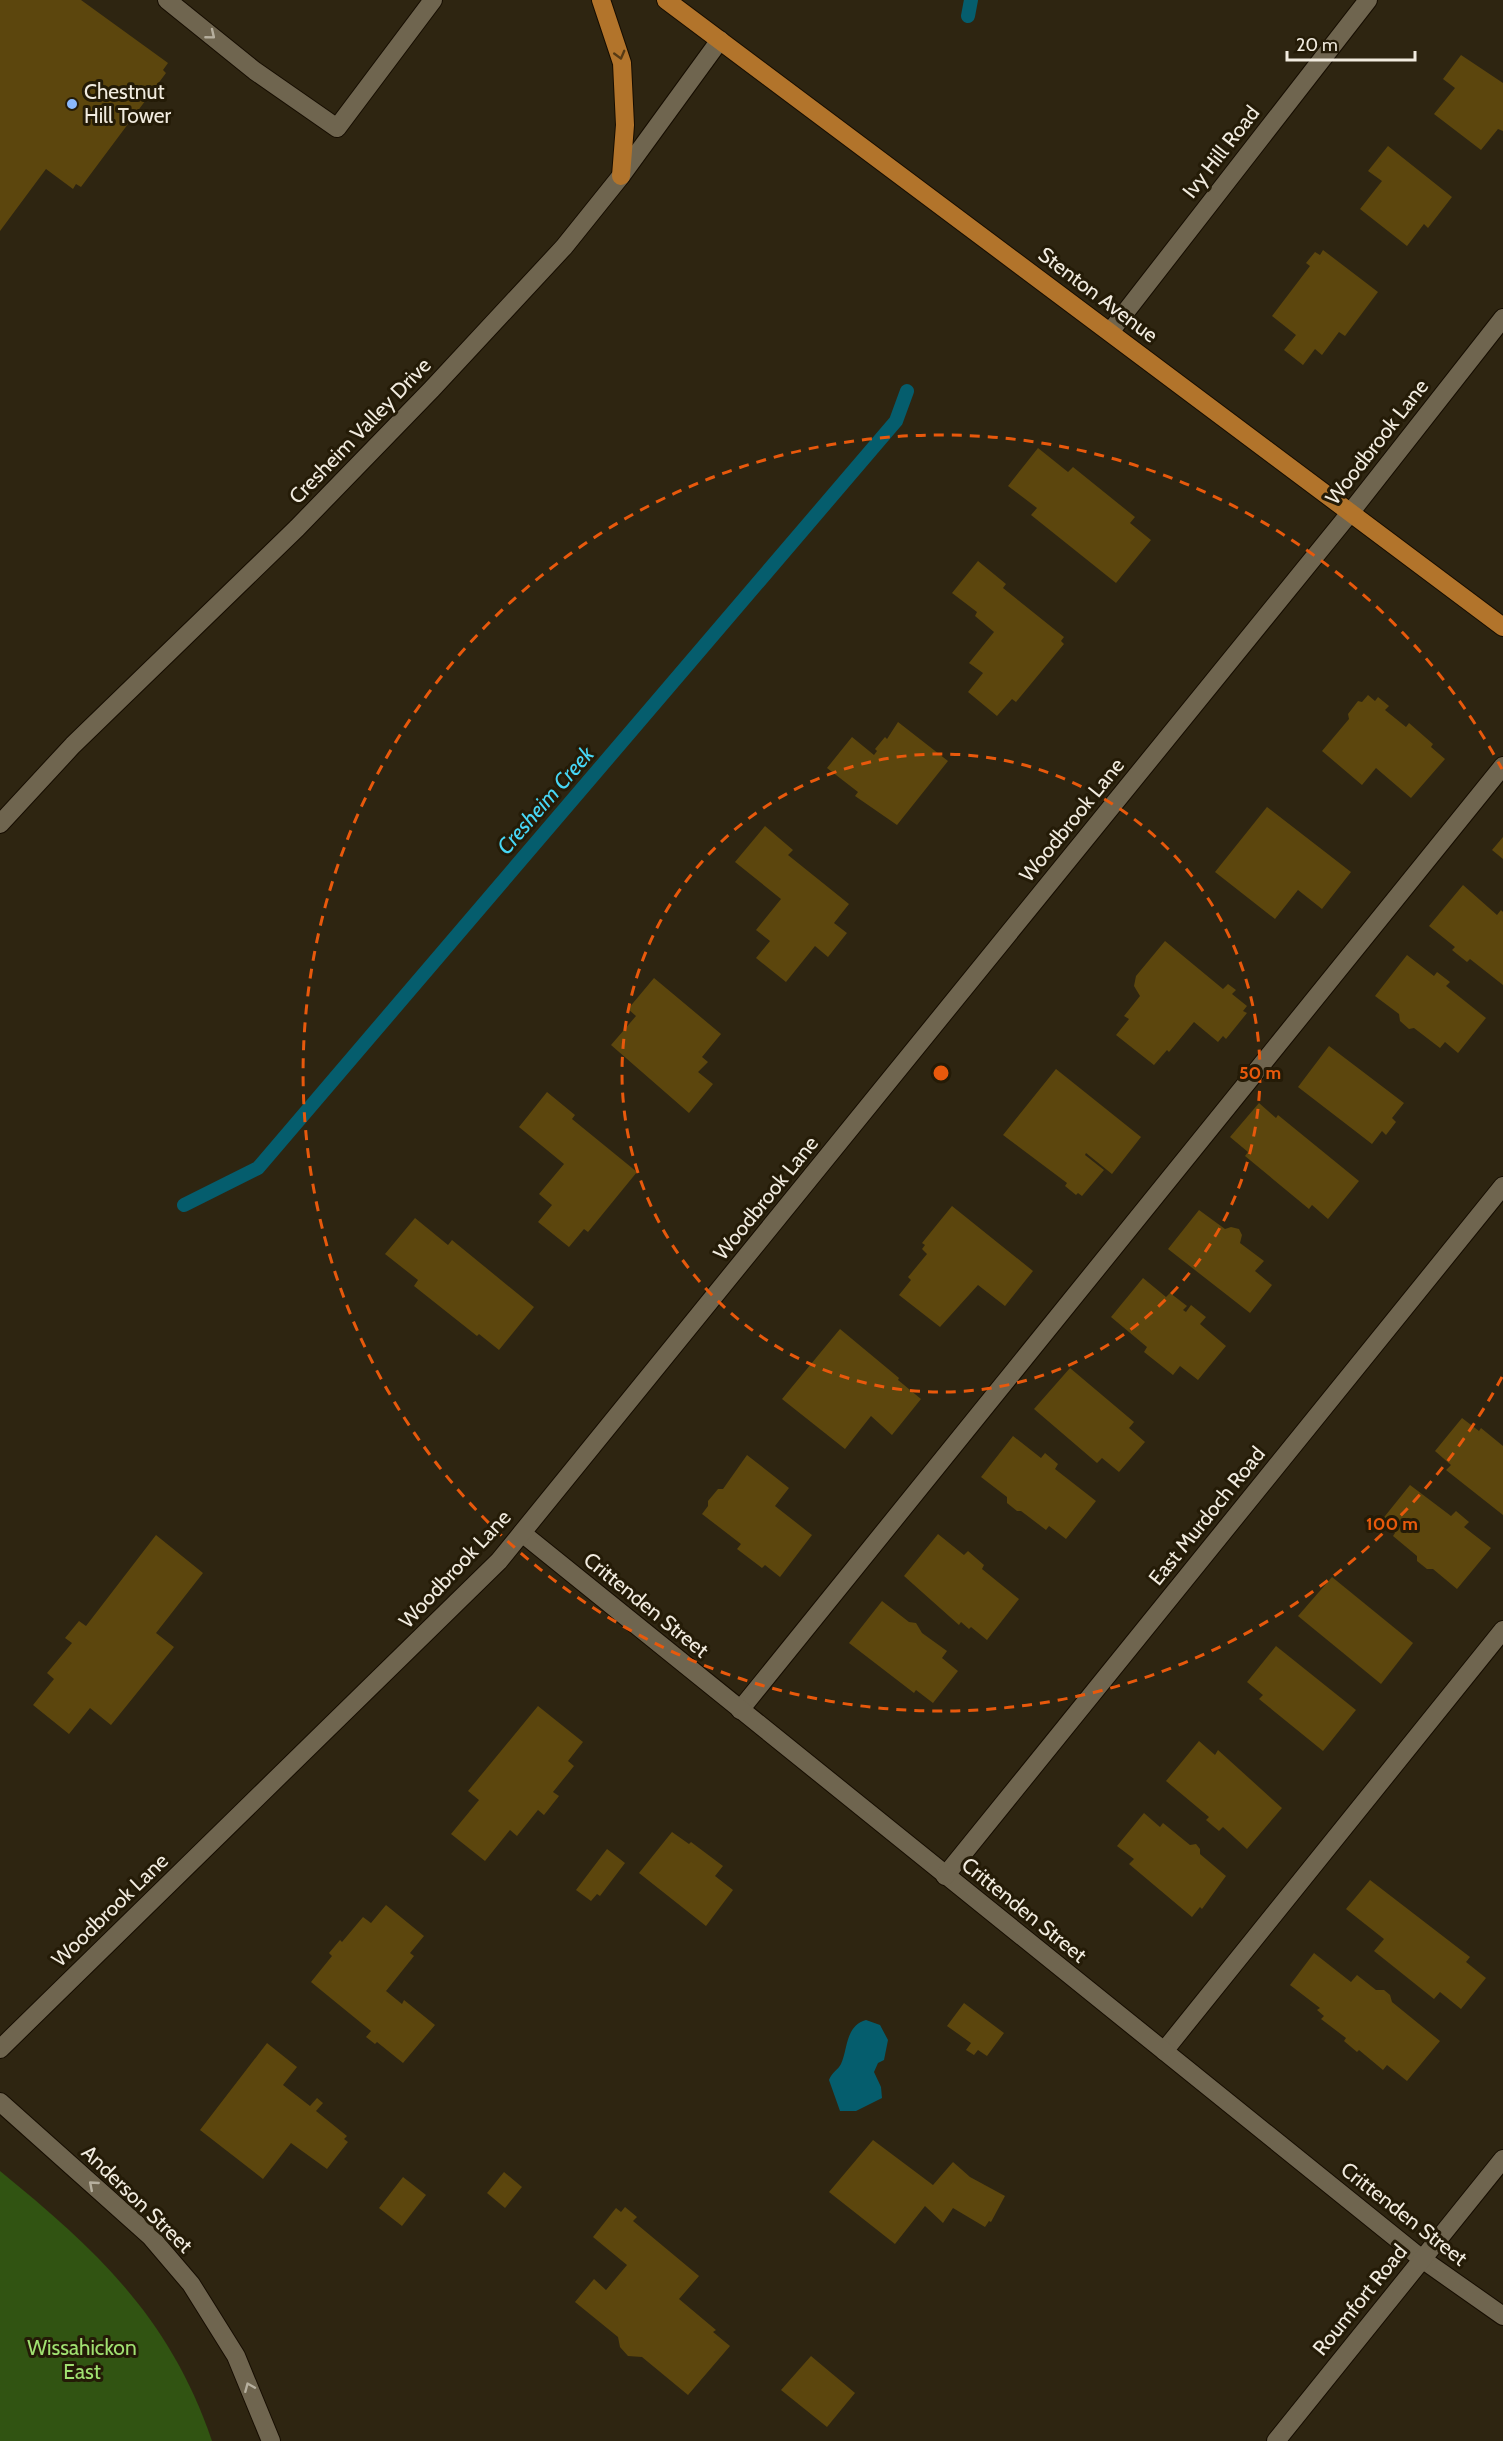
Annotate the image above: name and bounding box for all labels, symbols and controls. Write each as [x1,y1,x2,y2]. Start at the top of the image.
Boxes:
scale bar [1287,24,1414,62]
one-way arrow [204,28,215,39]
text: 20 m [1296,34,1338,56]
one-way arrow [613,49,625,60]
place label: Chestnut Hill Tower [84,79,172,128]
marker: Chestnut Hill Tower [65,97,79,111]
street label: Ivy Hill Road [1177,101,1264,203]
street label: Stenton Avenue [1034,242,1163,348]
street label: Cresheim Valley Drive [284,352,436,509]
street label: Woodbrook Lane [1320,374,1433,509]
water label: Cresheim Creek [491,740,600,860]
street label: Woodbrook Lane [1014,753,1129,887]
text: 50 m [1239,1062,1281,1084]
centre of rings [931,1063,951,1083]
street label: Woodbrook Lane [708,1131,823,1265]
street label: East Murdoch Road [1143,1441,1270,1590]
street label: Woodbrook Lane [394,1504,516,1633]
text: 100 m [1366,1513,1418,1535]
street label: Crittenden Street [579,1547,714,1663]
street label: Woodbrook Lane [46,1848,173,1971]
street label: Crittenden Street [957,1852,1092,1968]
street label: Anderson Street [77,2139,198,2258]
street label: Crittenden Street [1336,2157,1472,2271]
one-way arrow [89,2181,100,2192]
street label: Roumfort Road [1307,2239,1412,2360]
park label: Wissahickon East [27,2335,137,2384]
one-way arrow [245,2382,257,2393]

